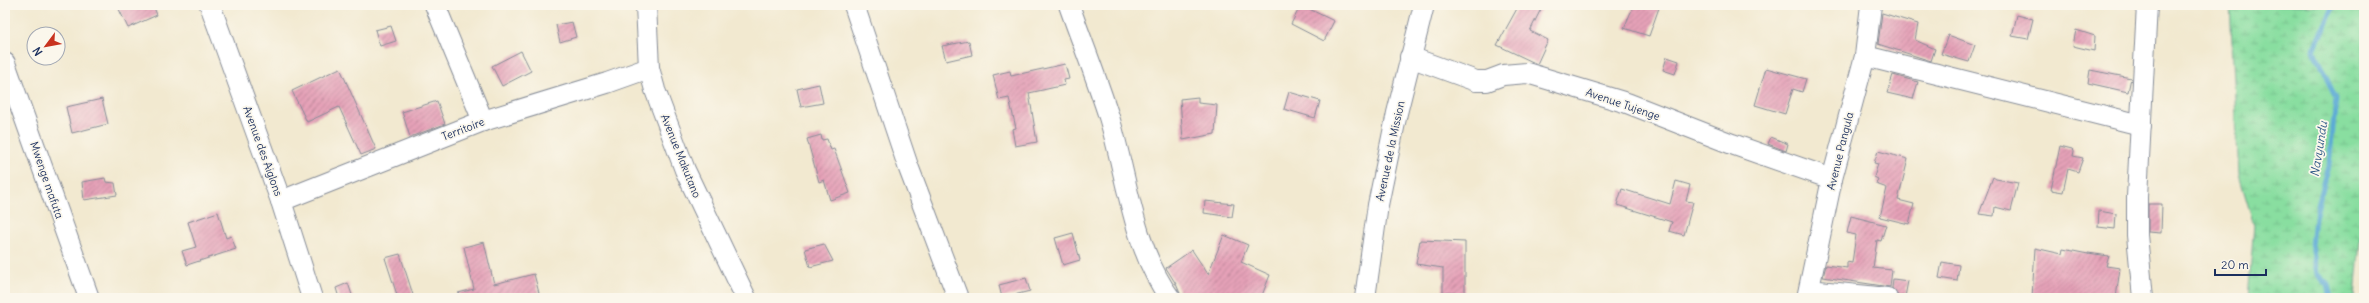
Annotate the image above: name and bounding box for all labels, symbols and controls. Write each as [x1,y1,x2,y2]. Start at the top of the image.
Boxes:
north arrow [26,26,66,66]
text: N [30,44,45,58]
street label: Avenue Tujenge [1584,85,1662,123]
street label: Avenue de la Mission [1373,100,1407,202]
street label: Avenue des Aiglons [240,104,286,198]
street label: Avenue Pangula [1824,111,1856,191]
street label: Avenue Makutano [658,112,704,200]
street label: Territoire [440,114,486,144]
water label: Navyundu [2307,119,2330,178]
street label: Mwenge mafuta [27,140,67,220]
scale bar [2215,251,2266,277]
text: 20 m [2221,257,2249,272]

